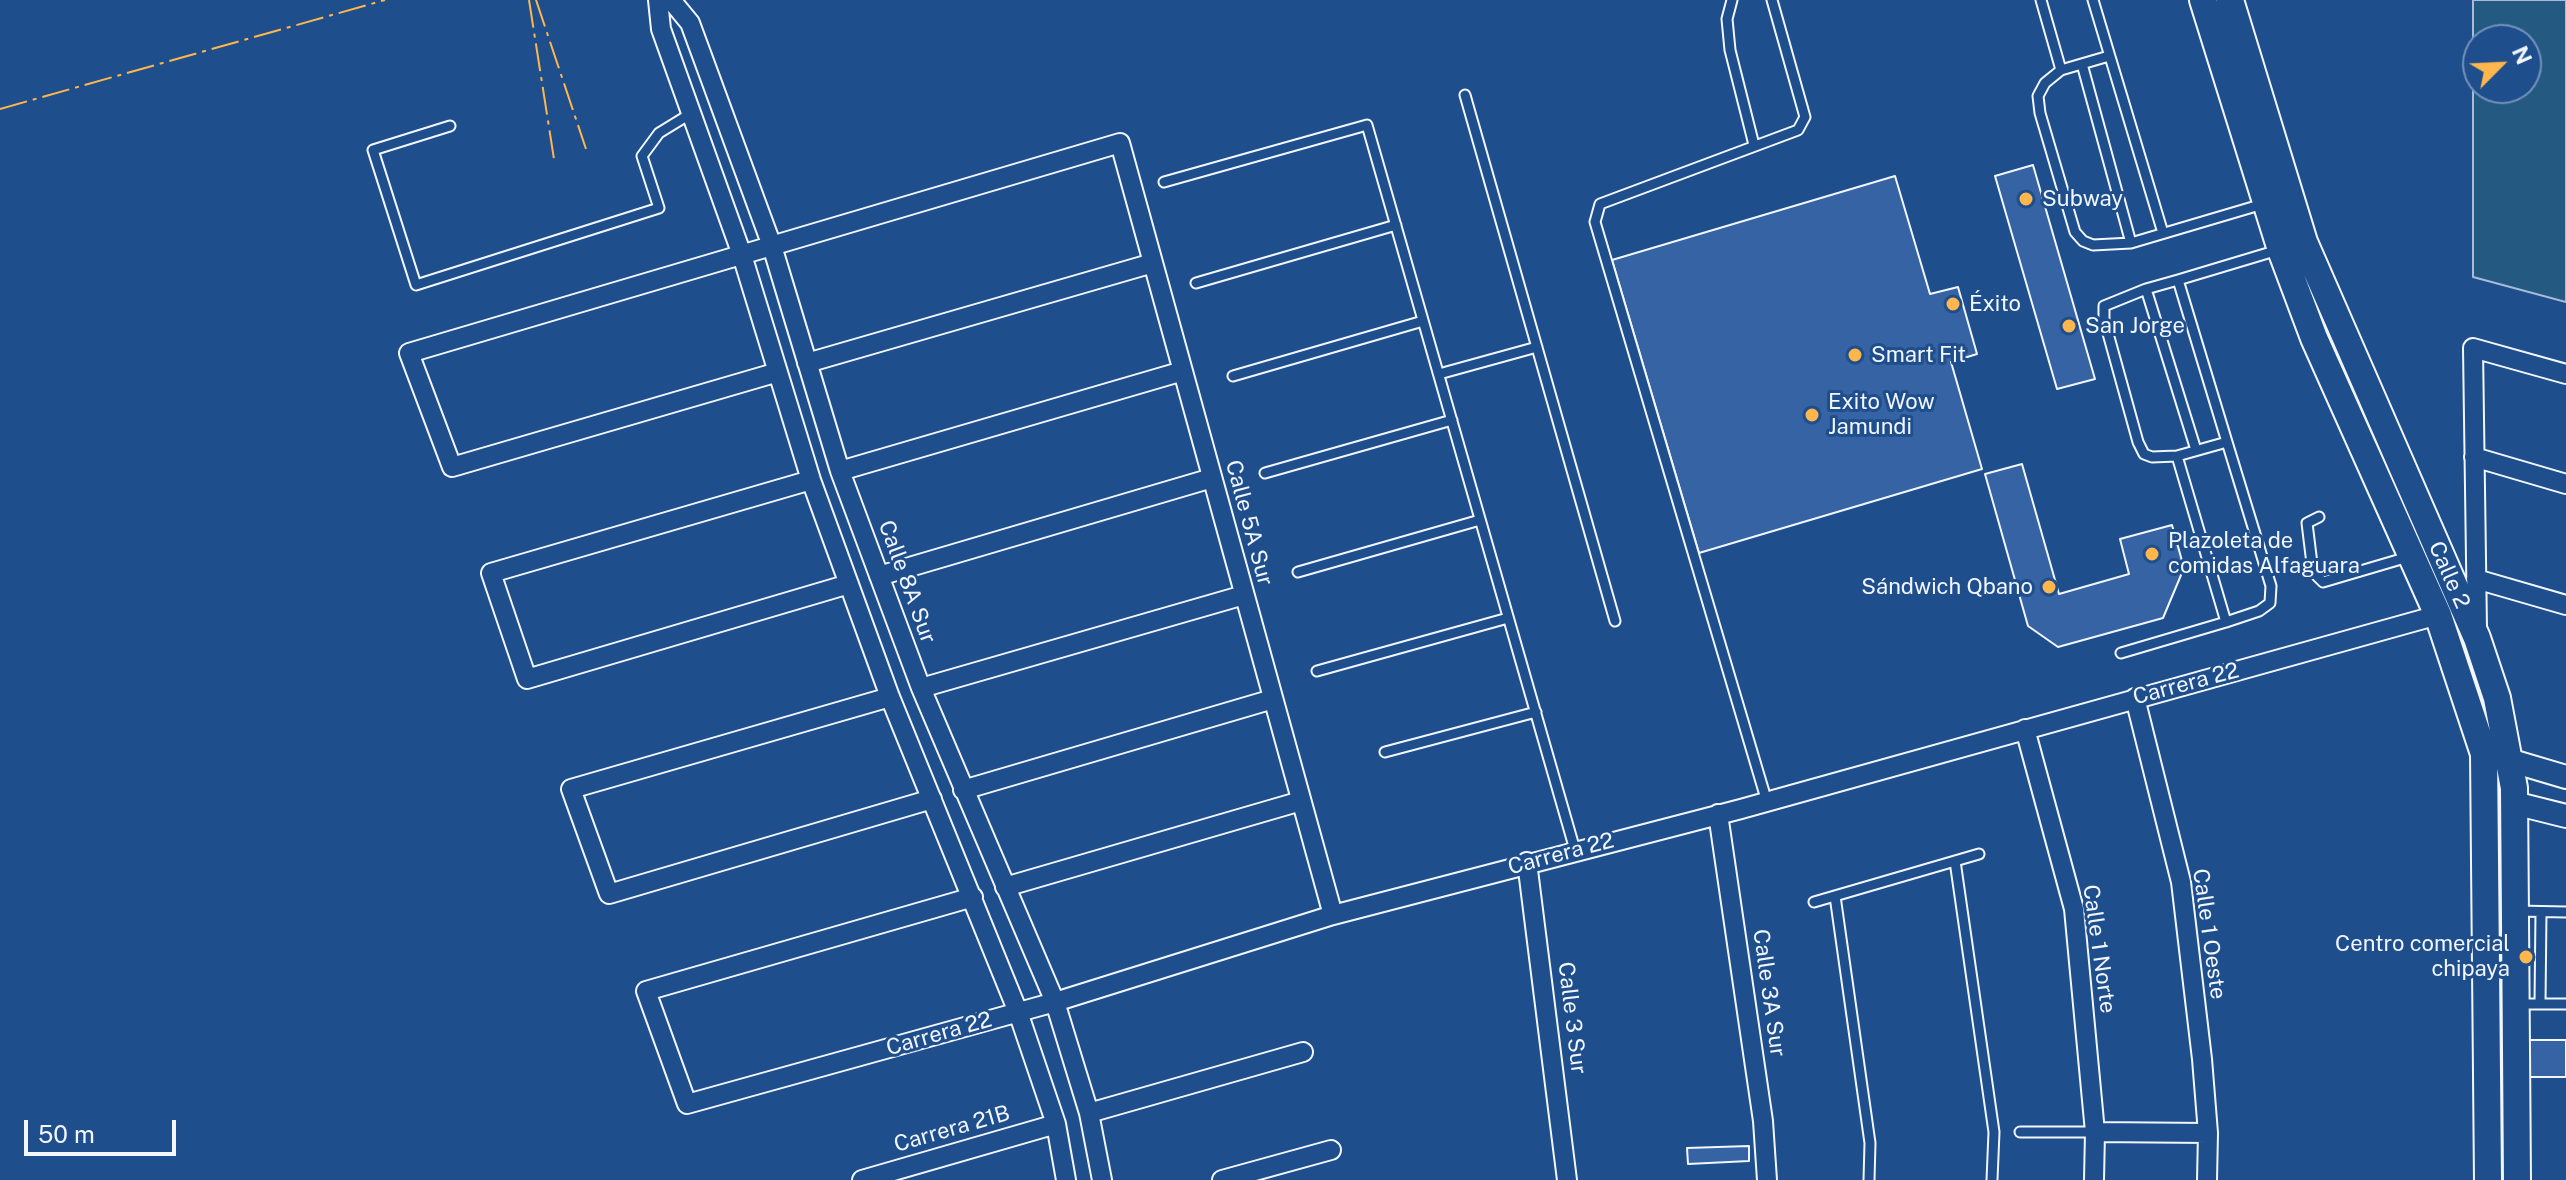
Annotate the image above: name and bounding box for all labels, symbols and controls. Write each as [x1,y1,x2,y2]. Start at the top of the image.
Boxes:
north arrow [2462,24,2542,104]
text: N [2507,42,2537,68]
place label: Subway [2042,186,2123,212]
marker: Subway [2017,190,2035,208]
place label: Éxito [1969,291,2021,317]
marker: Éxito [1944,295,1962,313]
place label: San Jorge [2085,313,2185,339]
marker: San Jorge [2060,317,2078,335]
place label: Smart Fit [1871,342,1966,368]
marker: Smart Fit [1846,346,1864,364]
place label: Exito Wow Jamundi [1828,389,1935,440]
marker: Exito Wow Jamundi [1803,406,1821,424]
street label: Calle 5A Sur [1220,457,1278,589]
street label: Calle 8A Sur [873,517,941,647]
place label: Plazoleta de comidas Alfaguara [2168,528,2360,580]
street label: Calle 2 [2423,537,2475,613]
marker: Plazoleta de comidas Alfaguara [2143,545,2161,563]
place label: Sándwich Qbano [1861,574,2033,600]
marker: Sándwich Qbano [2040,578,2058,596]
street label: Carrera 22 [2130,657,2242,711]
street label: Carrera 22 [1505,827,1617,881]
street label: Calle 1 Oeste [2187,867,2231,1001]
street label: Calle 1 Norte [2077,883,2121,1015]
street label: Calle 3A Sur [1747,928,1791,1058]
place label: Centro comercial chipaya [2335,931,2510,982]
marker: Centro comercial chipaya [2517,948,2535,966]
street label: Calle 3 Sur [1552,960,1592,1076]
street label: Carrera 22 [883,1006,995,1062]
street label: Carrera 21B [891,1100,1013,1158]
scale bar [28,1104,180,1154]
text: 50 m [38,1120,95,1148]

